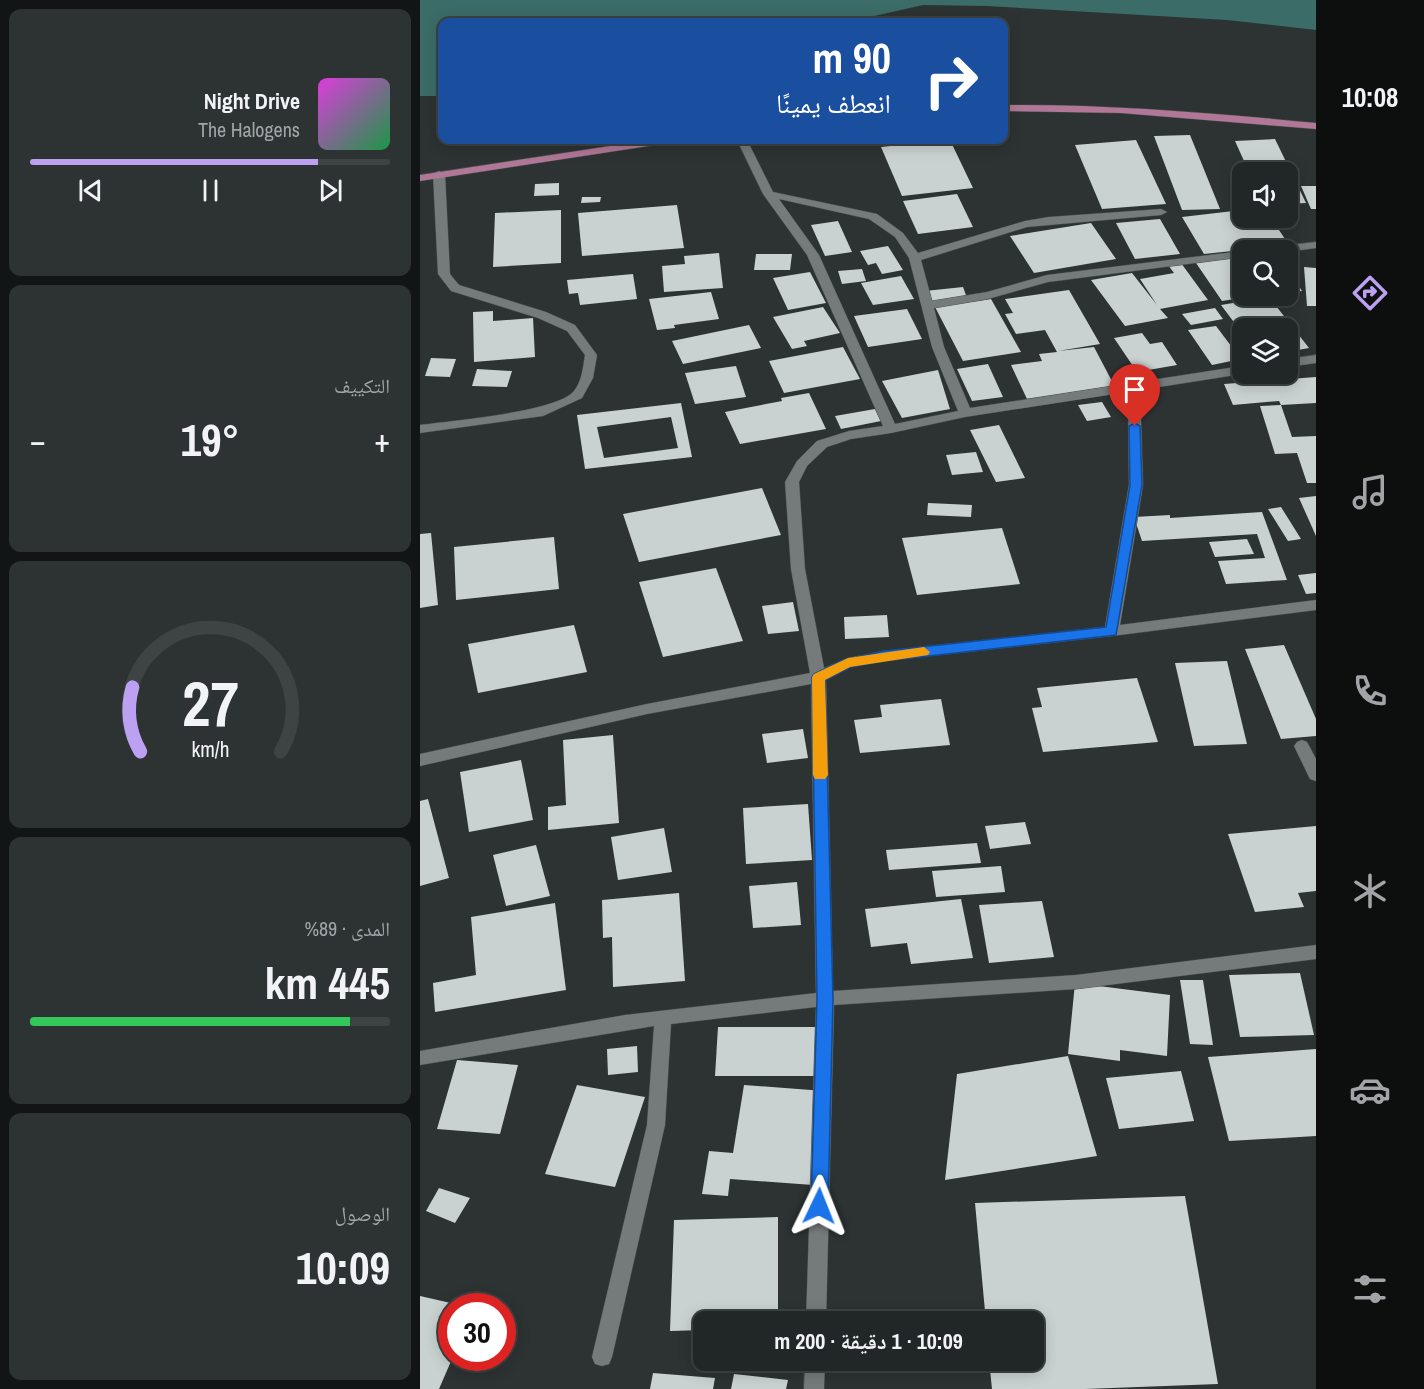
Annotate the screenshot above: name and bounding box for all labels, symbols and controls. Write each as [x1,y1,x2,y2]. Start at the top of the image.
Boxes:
text: 90 m [812,30,891,86]
icon: right [912,42,990,120]
text: 10:08 [1342,79,1398,115]
text: انعطف يمينًا [776,85,891,121]
text: Night Drive [204,86,300,116]
text: The Halogens [198,116,300,143]
map controls [1232,162,1298,384]
button: sound [1232,162,1298,228]
icon: previous [74,174,107,207]
icon: pause [194,174,227,207]
icon: next [314,174,347,207]
button: search [1232,240,1298,306]
icon: directions [1349,272,1391,314]
button: layers [1232,318,1298,384]
pin [1109,364,1160,426]
text: التكييف [334,372,390,399]
icon: arrive [1118,373,1151,406]
text: 19° [180,409,240,470]
text: − [30,418,46,462]
text: + [374,418,390,462]
icon: music [1349,471,1391,513]
text: 27 [182,661,238,745]
icon: phone [1349,670,1391,712]
text: km/h [191,735,229,764]
icon: climate [1349,870,1391,912]
text: المدى · 89% [304,915,390,942]
text: 445 km [265,952,390,1013]
icon: car [1349,1069,1391,1111]
position arrow [787,1174,851,1238]
text: الوصول [335,1200,390,1227]
text: 10:09 [296,1237,390,1298]
icon: filters [1349,1268,1391,1310]
speed limit sign: 30 [438,1293,516,1371]
text: 10:09 · 1 دقيقة · 200 m [774,1326,963,1356]

